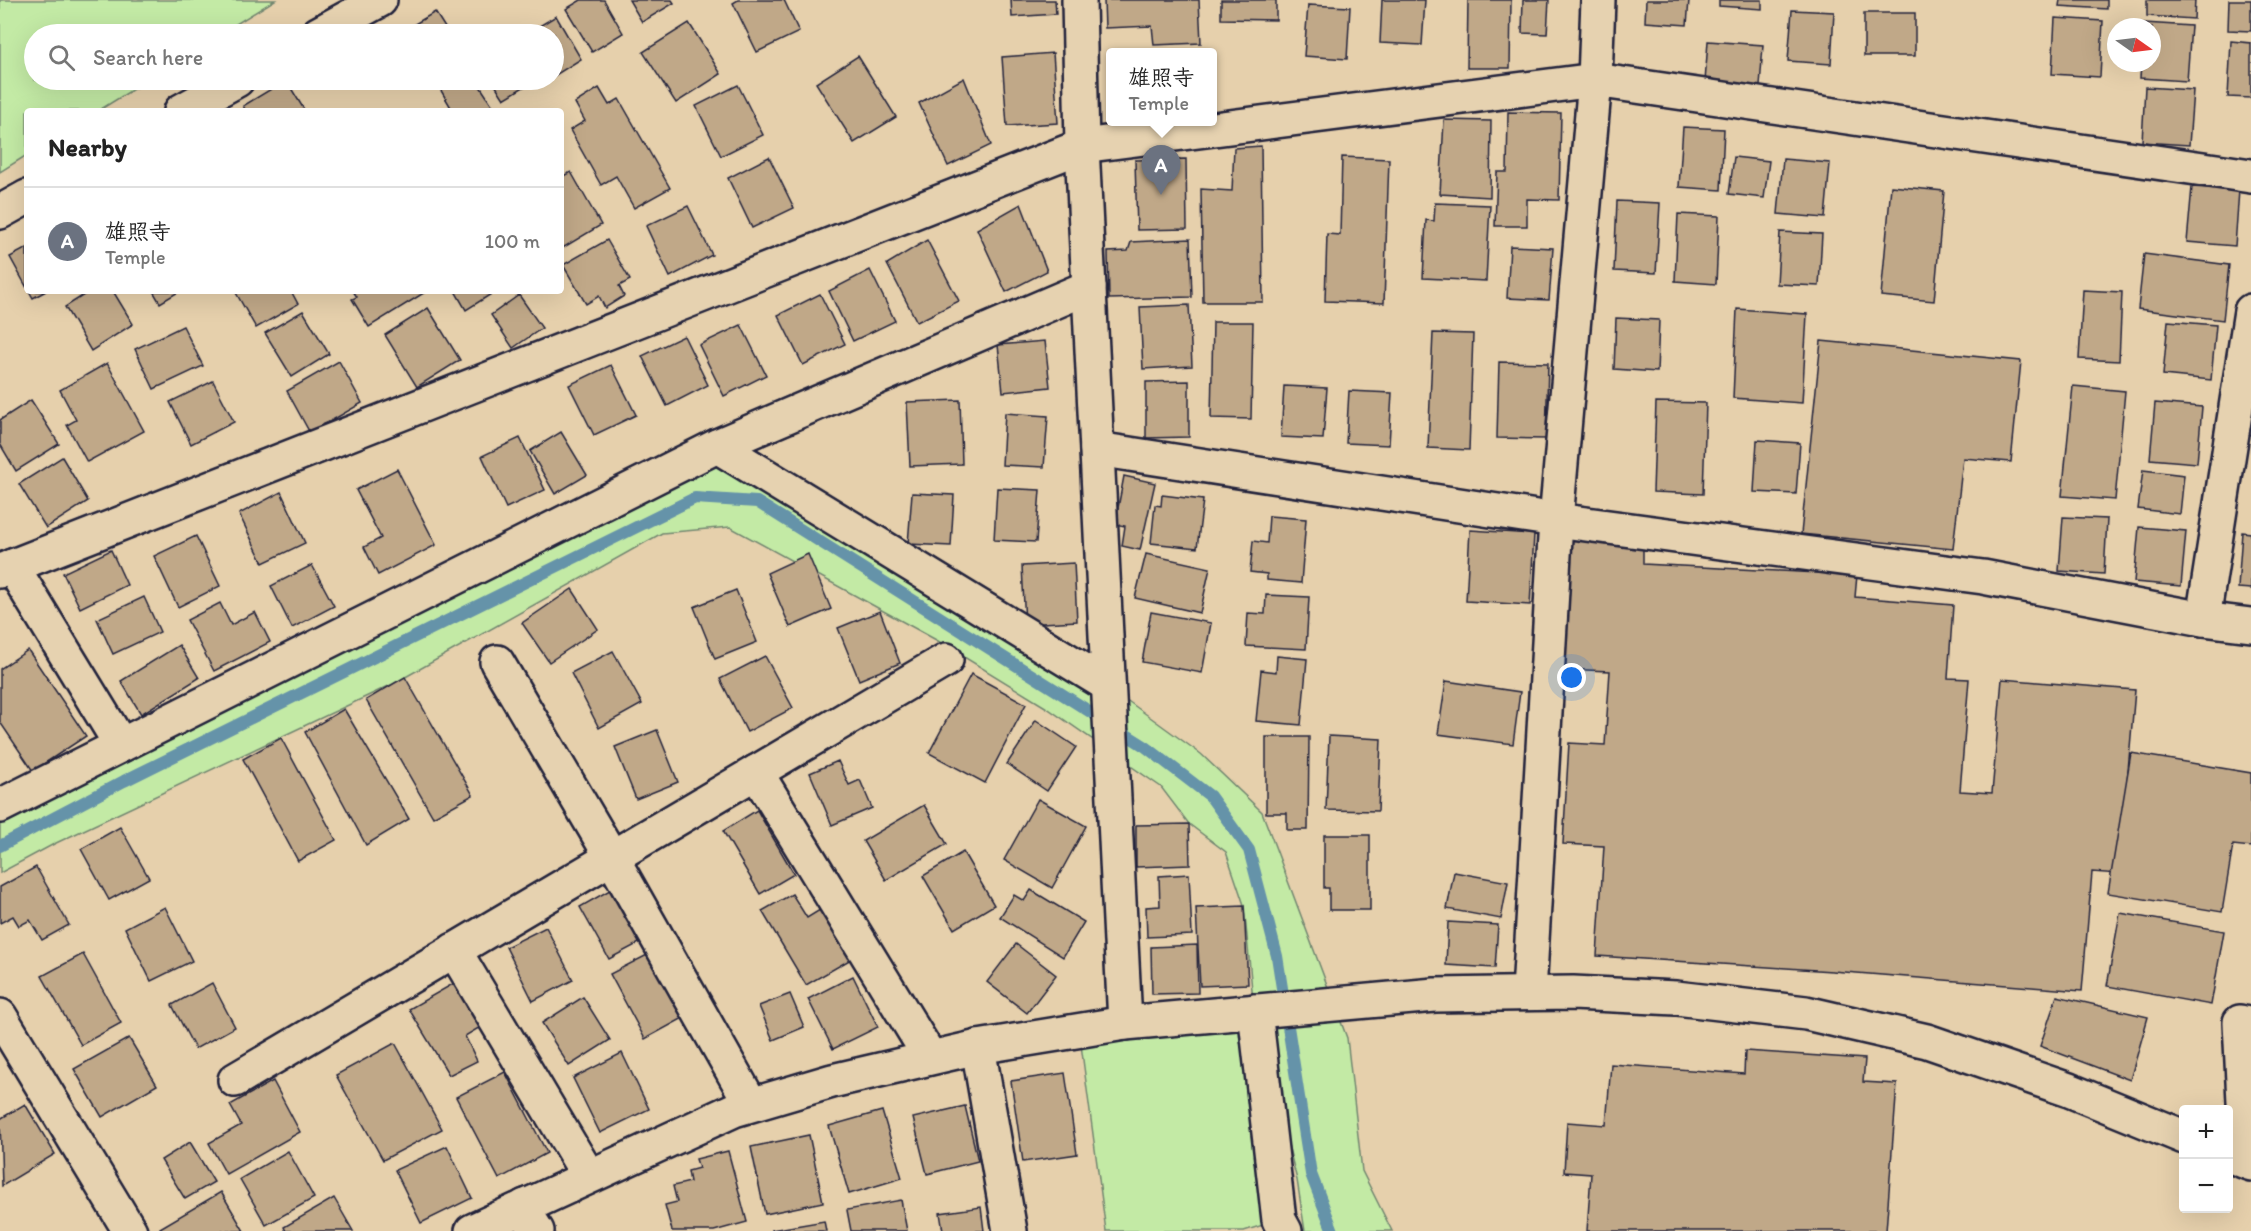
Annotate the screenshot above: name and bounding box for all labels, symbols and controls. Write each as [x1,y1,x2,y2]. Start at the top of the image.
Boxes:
north arrow [2107,18,2161,72]
search box [24,24,564,90]
icon: search [45,41,78,74]
text: Search here [93,44,203,71]
popup [1106,48,1217,126]
text: 雄照寺 [1128,64,1195,91]
text: Temple [1128,91,1189,115]
text: Nearby [48,131,127,163]
pin: A [1142,146,1180,195]
text: 雄照寺 [105,218,171,245]
text: A [61,229,74,253]
text: 100 m [485,229,540,253]
text: Temple [105,245,166,269]
your location [1557,663,1586,692]
map controls [2179,1105,2233,1213]
button: + [2179,1105,2233,1159]
button: − [2179,1159,2233,1213]

